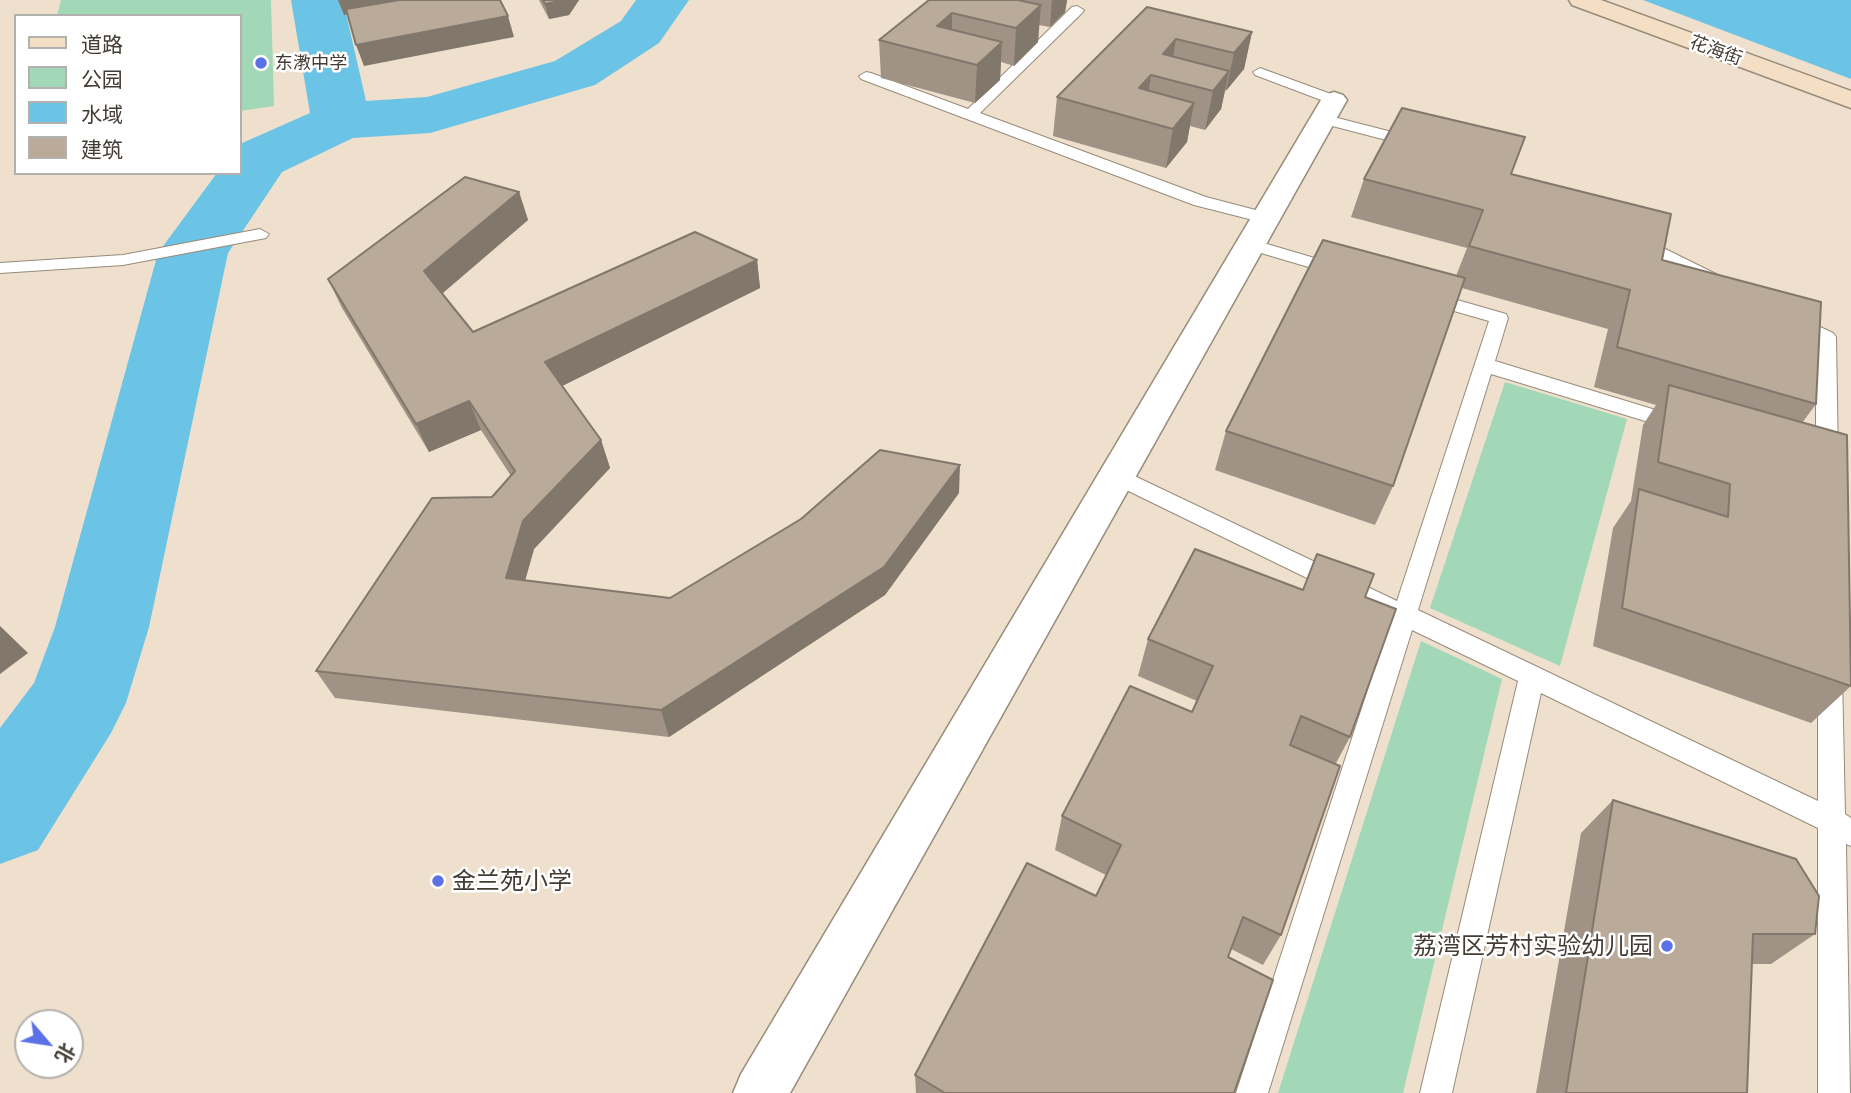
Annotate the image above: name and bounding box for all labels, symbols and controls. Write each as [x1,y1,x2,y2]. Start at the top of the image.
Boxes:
legend [14,14,242,175]
text: 道路 [81,31,123,56]
street label: 花海街 [1687,31,1745,69]
place label: 东漖中学 [275,52,347,74]
marker: 东漖中学 [253,55,269,71]
text: 公园 [81,66,123,91]
text: 水域 [81,101,123,126]
text: 建筑 [81,136,123,161]
place label: 金兰苑小学 [452,867,572,895]
marker: 金兰苑小学 [430,873,446,889]
place label: 荔湾区芳村实验幼儿园 [1413,932,1653,960]
marker: 荔湾区芳村实验幼儿园 [1659,938,1675,954]
north arrow [14,1009,84,1079]
text: 北 [51,1040,81,1067]

